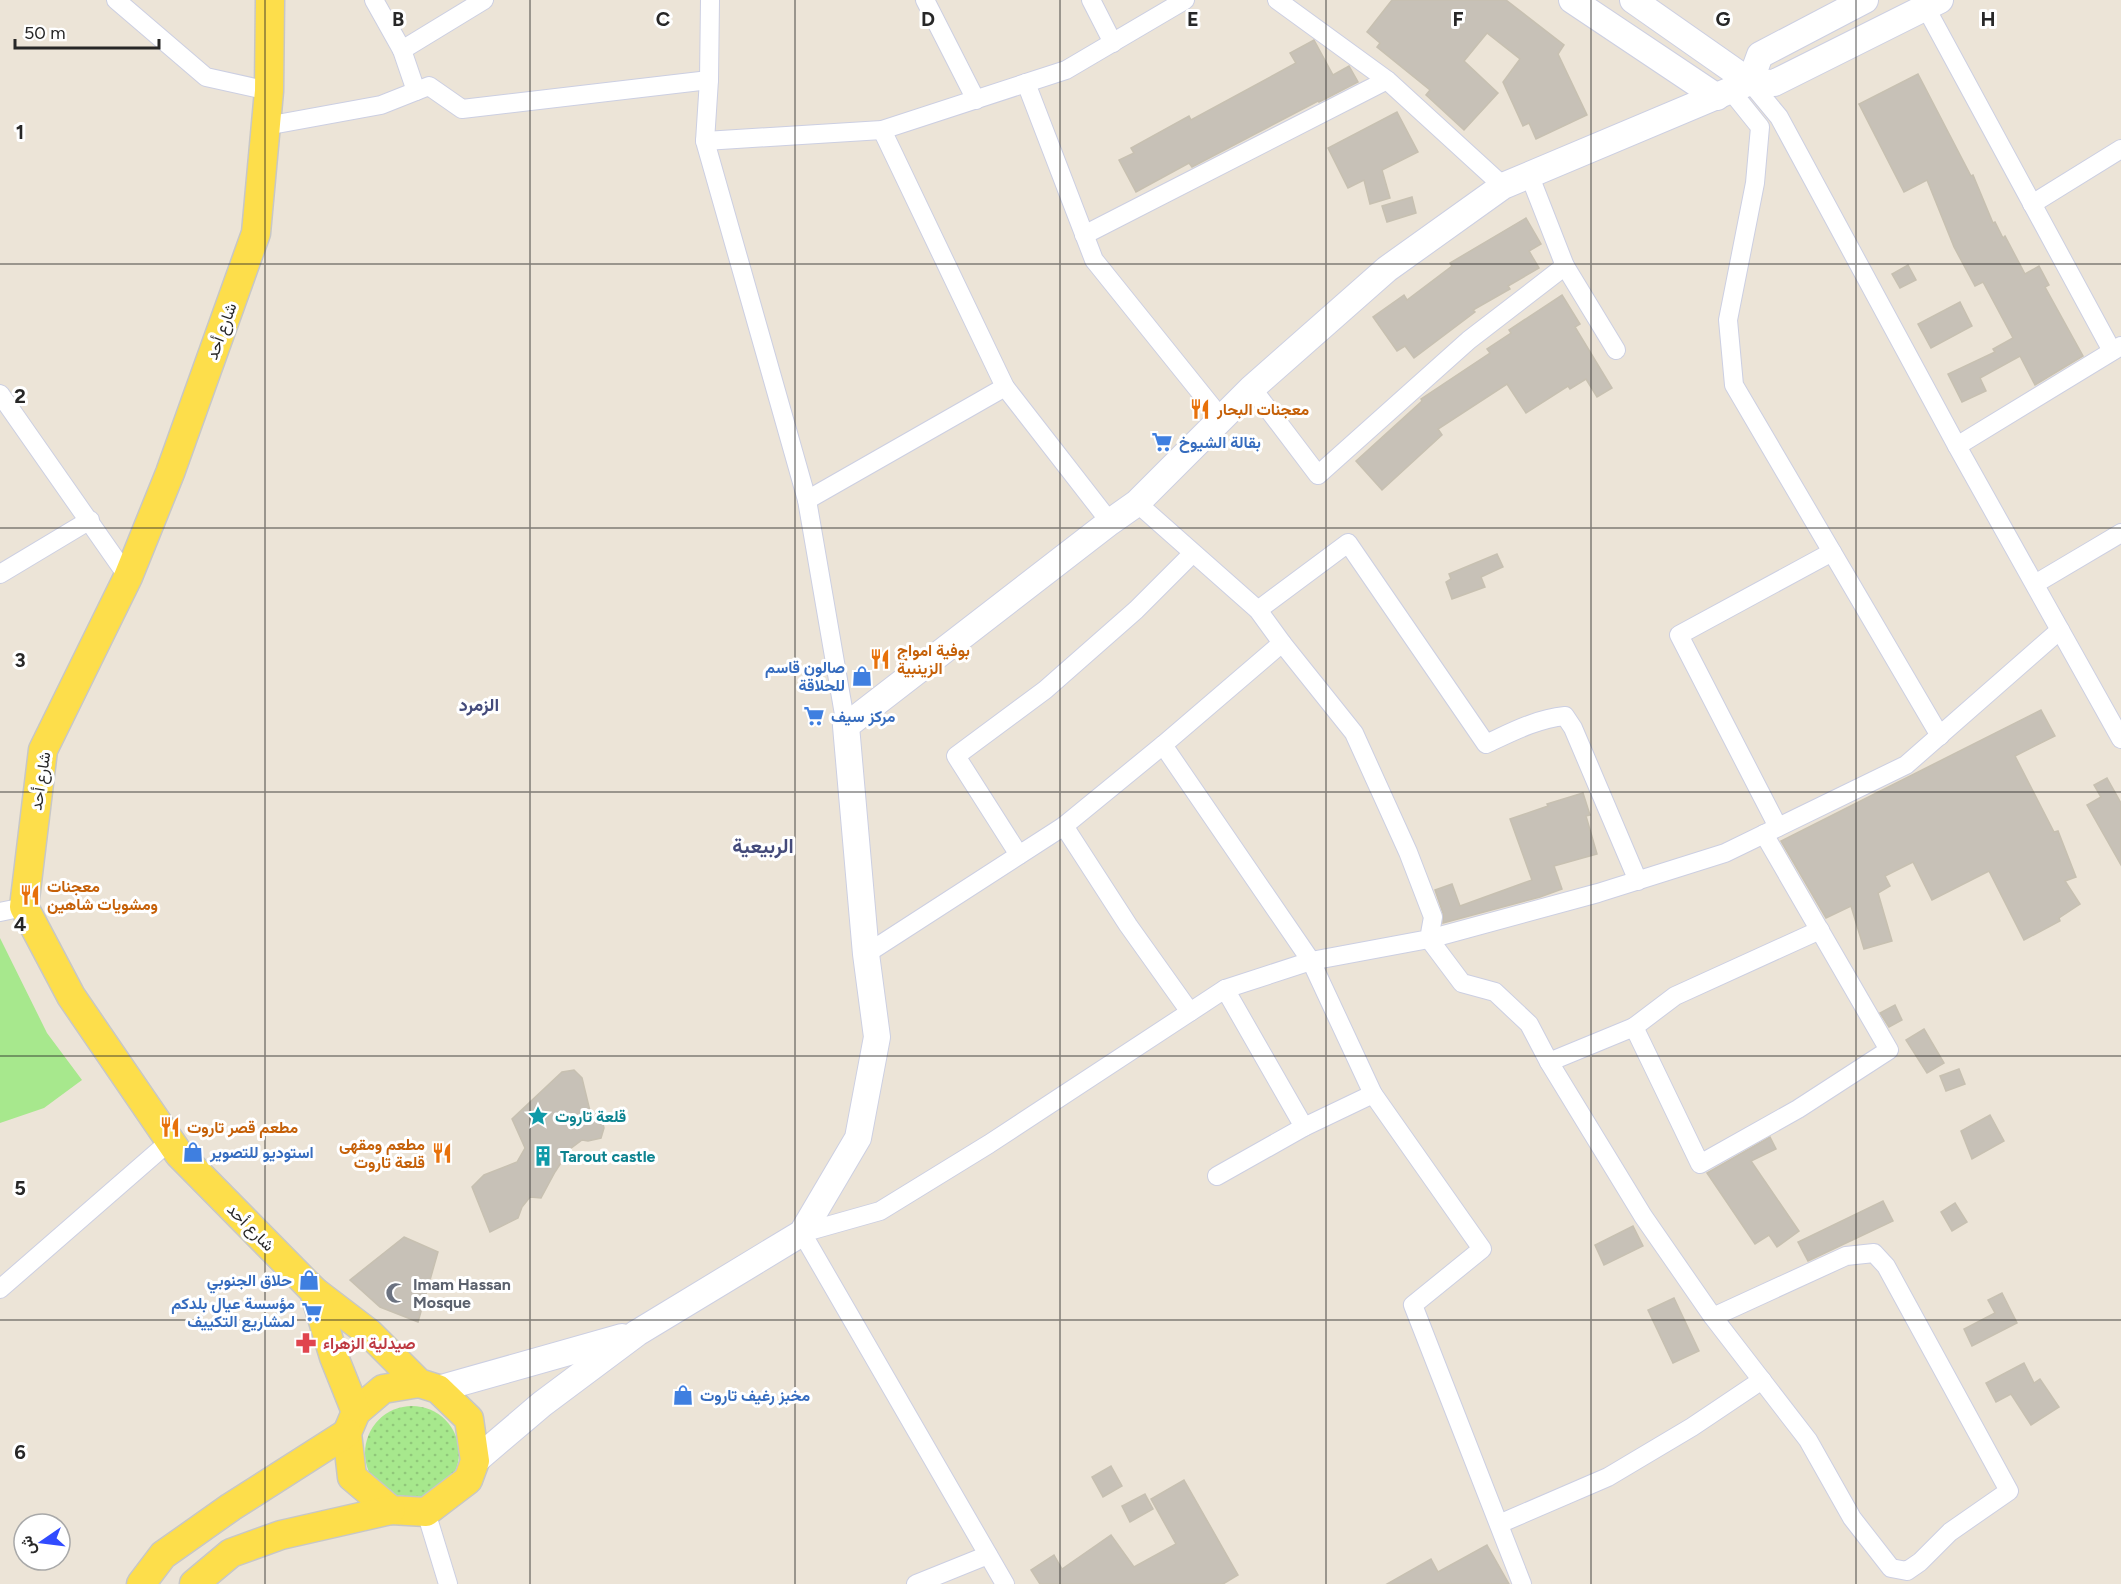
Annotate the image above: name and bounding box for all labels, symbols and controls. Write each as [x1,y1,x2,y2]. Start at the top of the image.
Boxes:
text: B [392,7,404,31]
text: C [656,7,670,31]
text: D [921,7,935,31]
text: E [1187,7,1199,31]
text: F [1452,7,1464,31]
text: G [1716,7,1731,31]
text: H [1981,7,1996,31]
scale bar [15,12,159,50]
text: 50 m [24,22,66,44]
text: 1 [16,120,24,144]
street label: شارع أحد [202,300,242,363]
text: 2 [14,384,26,408]
restaurant icon: معجنات البحار [1188,397,1212,421]
place label: معجنات البحار [1216,400,1310,420]
supermarket icon: بقالة الشيوخ [1150,430,1174,454]
place label: بقالة الشيوخ [1179,433,1261,453]
place label: بوفية امواج الزينبية [897,641,970,679]
restaurant icon: بوفية امواج الزينبية [868,647,892,671]
text: 3 [14,648,26,672]
place label: صالون قاسم للحلاقة [765,658,845,695]
shop icon: صالون قاسم للحلاقة [850,664,874,688]
district label: الزمرد [459,694,499,716]
supermarket icon: مركز سيف [802,704,826,728]
place label: مركز سيف [831,707,896,727]
street label: شارع أحد [26,750,56,812]
district label: الربيعية [732,834,794,859]
place label: معجنات ومشويات شاهين [47,877,158,915]
restaurant icon: معجنات ومشويات شاهين [18,883,42,907]
text: 4 [14,912,27,936]
place icon: قلعة تاروت [526,1104,550,1128]
place label: قلعة تاروت [555,1107,626,1127]
restaurant icon: مطعم قصر تاروت [158,1115,182,1139]
place label: مطعم قصر تاروت [187,1118,299,1138]
place label: مطعم ومقهى قلعة تاروت [339,1135,425,1173]
shop icon: استوديو للتصوير [181,1140,205,1164]
restaurant icon: مطعم ومقهى قلعة تاروت [430,1141,454,1165]
place label: استوديو للتصوير [209,1143,314,1163]
building icon: Tarout castle [531,1144,555,1168]
place label: Tarout castle [560,1147,656,1166]
text: 5 [14,1176,26,1200]
street label: شارع أحد [222,1200,278,1256]
shop icon: حلاق الجنوبي [297,1268,321,1292]
place label: حلاق الجنوبي [207,1271,292,1294]
place label: Imam Hassan Mosque [413,1275,511,1312]
mosque icon: Imam Hassan Mosque [384,1281,408,1305]
place label: مؤسسة عيال بلدكم لمشاريع التكييف [171,1294,295,1333]
supermarket icon: مؤسسة عيال بلدكم لمشاريع التكييف [300,1300,324,1324]
pharmacy icon: صيدلية الزهراء [294,1331,318,1355]
place label: صيدلية الزهراء [323,1334,416,1354]
shop icon: مخبز رغيف تاروت [671,1383,695,1407]
place label: مخبز رغيف تاروت [700,1386,810,1406]
text: 6 [14,1440,26,1464]
north arrow [12,1512,72,1572]
text: ش [16,1534,39,1557]

